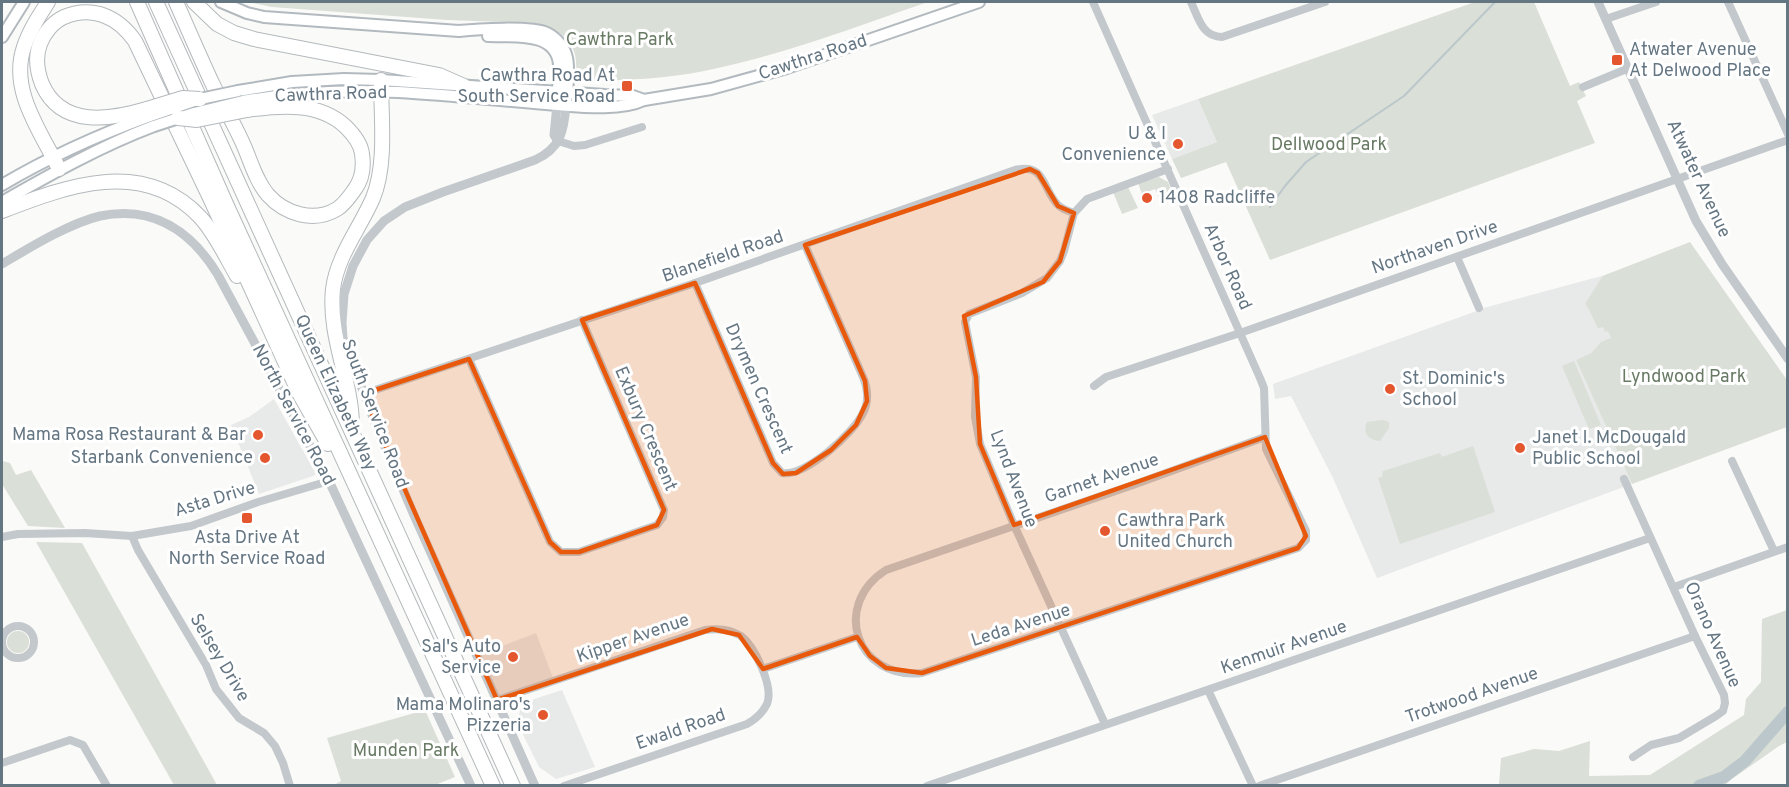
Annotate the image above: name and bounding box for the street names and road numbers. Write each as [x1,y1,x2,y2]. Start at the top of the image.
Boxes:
street label: Cawthra Road [756,30,870,86]
street label: Cawthra Road [274,82,388,108]
street label: Atwater Avenue [1661,116,1735,242]
street label: Northaven Drive [1369,216,1501,280]
street label: Arbor Road [1198,220,1256,314]
street label: Blanefield Road [659,225,787,289]
street label: Queen Elizabeth Way [289,311,381,475]
street label: Drymen Crescent [719,320,797,458]
street label: South Service Road [335,336,413,492]
street label: North Service Road [246,340,340,490]
street label: Exbury Crescent [608,363,682,495]
street label: Lynd Avenue [984,427,1042,531]
street label: Garnet Avenue [1042,449,1162,509]
street label: Asta Drive [172,477,258,523]
street label: Orano Avenue [1678,578,1746,692]
street label: Leda Avenue [968,599,1074,653]
street label: Kipper Avenue [574,609,692,669]
street label: Selsey Drive [184,610,254,706]
street label: Kenmuir Avenue [1218,616,1350,680]
street label: Trotwood Avenue [1403,663,1541,729]
street label: Ewald Road [633,704,729,756]

